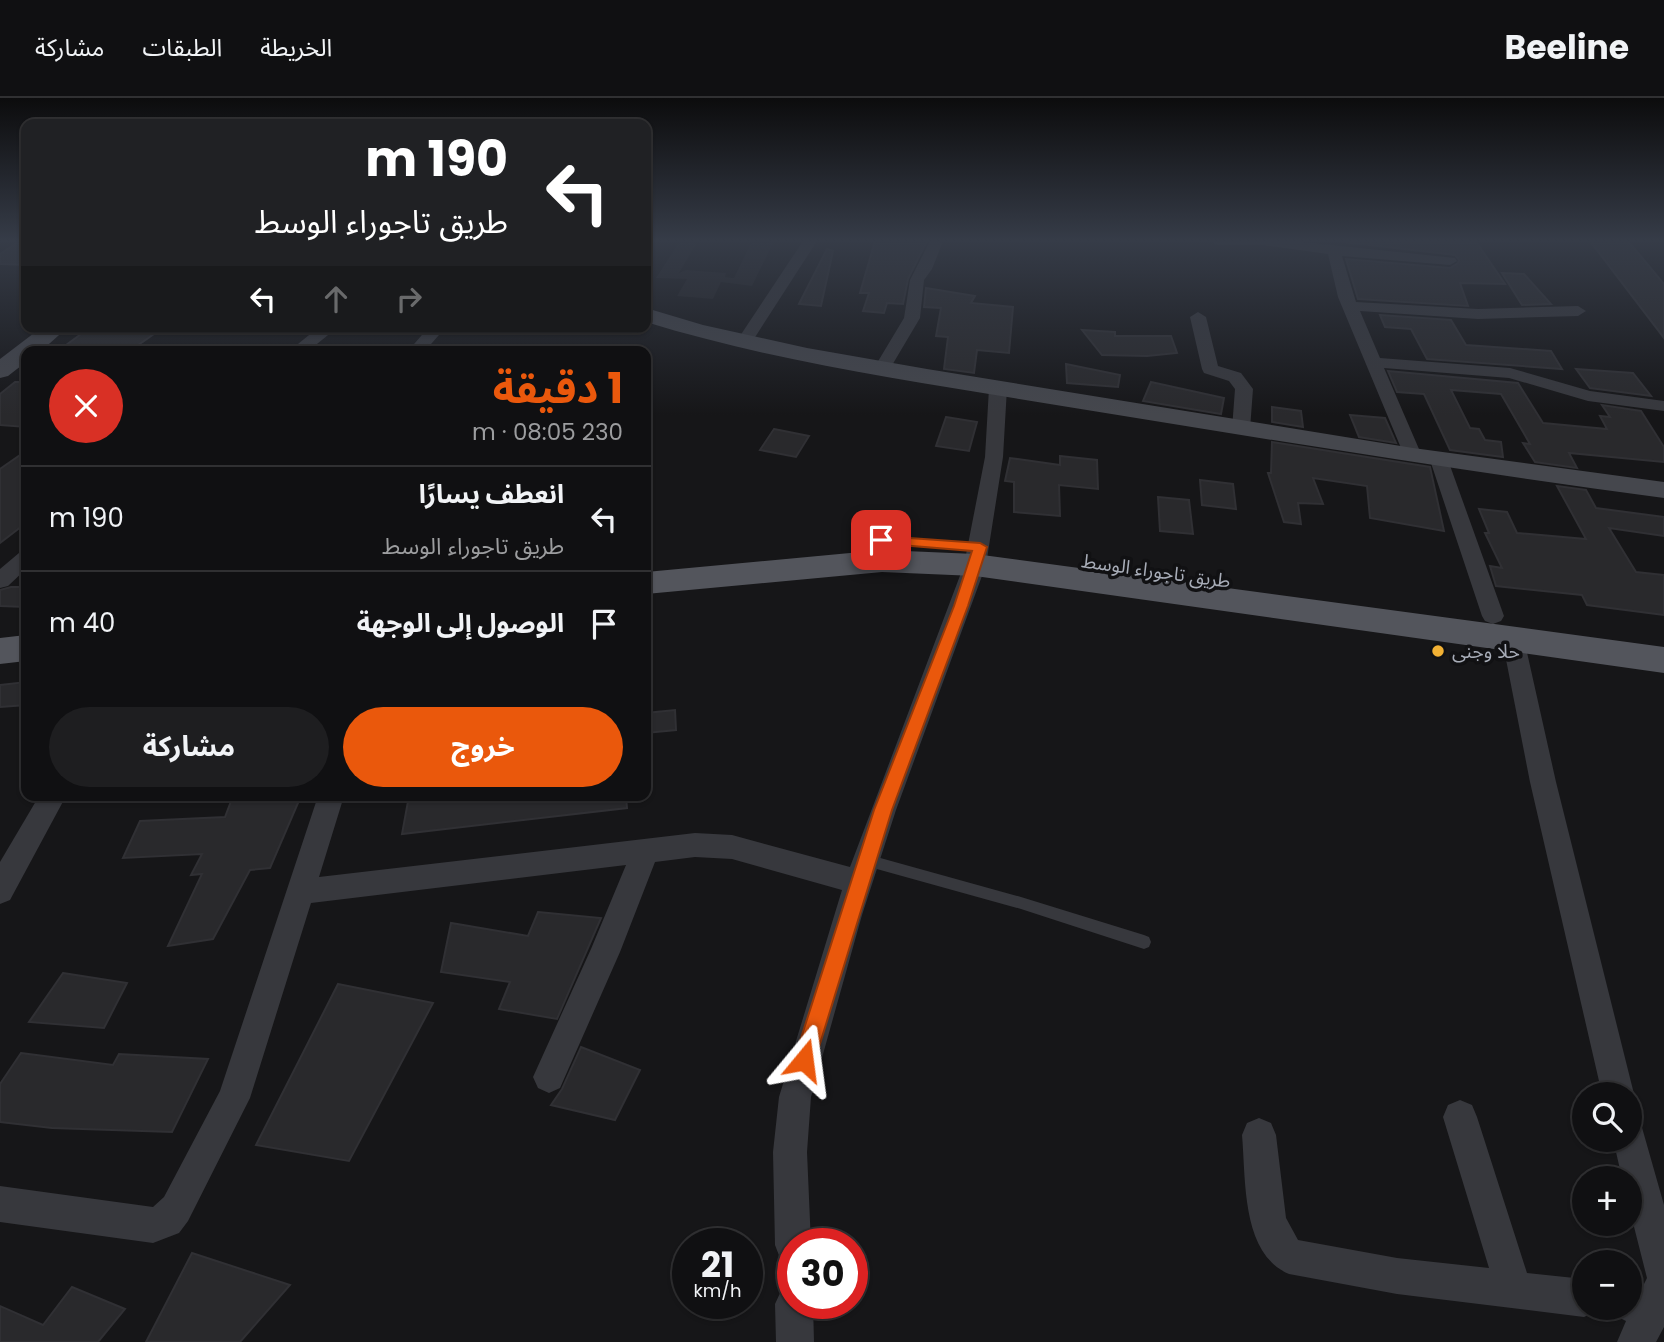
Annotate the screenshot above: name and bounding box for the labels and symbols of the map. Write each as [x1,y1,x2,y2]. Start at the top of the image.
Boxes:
pin [851,510,911,570]
street label: طريق تاجوراء الوسط [1080,547,1232,595]
place label: حلا وجنى [1452,638,1520,665]
marker: حلا وجنى [1430,643,1446,659]
position arrow [767,1023,841,1097]
speed limit sign: 30 [777,1228,868,1319]

